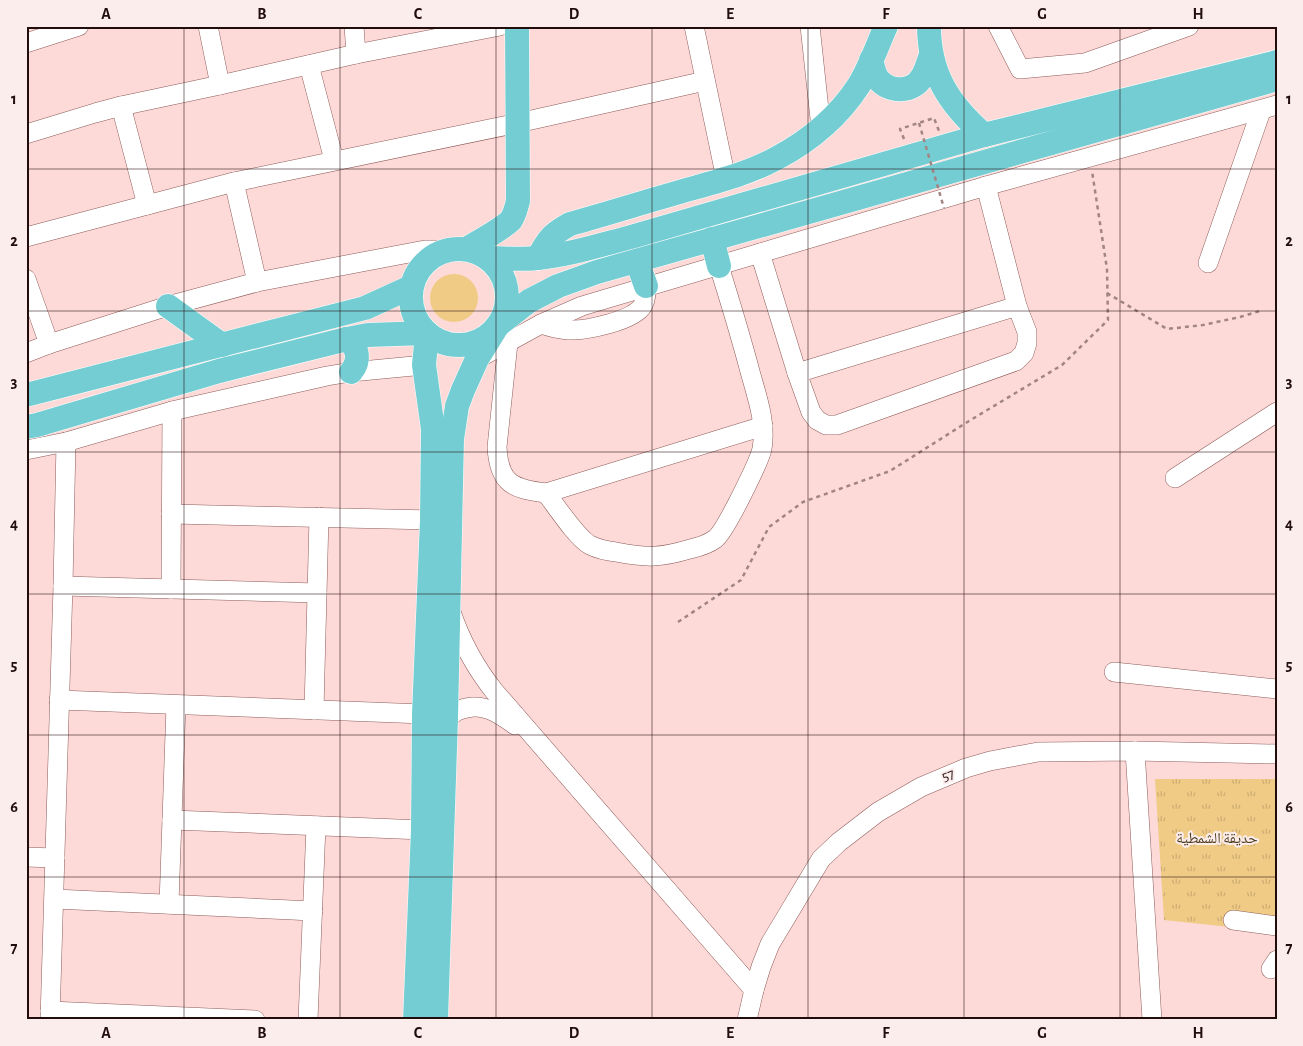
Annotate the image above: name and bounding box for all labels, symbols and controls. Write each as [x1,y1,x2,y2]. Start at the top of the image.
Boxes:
text: A [101,6,111,22]
text: B [257,6,267,22]
text: C [414,6,423,22]
text: D [569,6,580,22]
text: E [726,6,734,22]
text: F [882,6,890,22]
text: G [1037,6,1047,22]
text: H [1192,6,1204,22]
text: 1 [11,91,17,107]
text: 1 [1286,91,1292,107]
text: 2 [10,233,18,249]
text: 2 [1285,233,1293,249]
text: 3 [11,374,18,390]
text: 3 [1286,374,1293,390]
text: 4 [10,516,18,532]
text: 4 [1285,516,1293,532]
text: 5 [11,657,18,673]
text: 5 [1286,657,1293,673]
street label: 57 [939,766,957,784]
text: 6 [10,799,18,815]
text: 6 [1285,799,1293,815]
park label: حديقة الشمطية [1176,831,1258,846]
text: 7 [11,940,18,956]
text: 7 [1286,940,1293,956]
text: A [101,1025,111,1041]
text: B [257,1025,267,1041]
text: C [414,1025,423,1041]
text: D [569,1025,580,1041]
text: E [726,1025,734,1041]
text: F [882,1025,890,1041]
text: G [1037,1025,1047,1041]
text: H [1192,1025,1204,1041]

